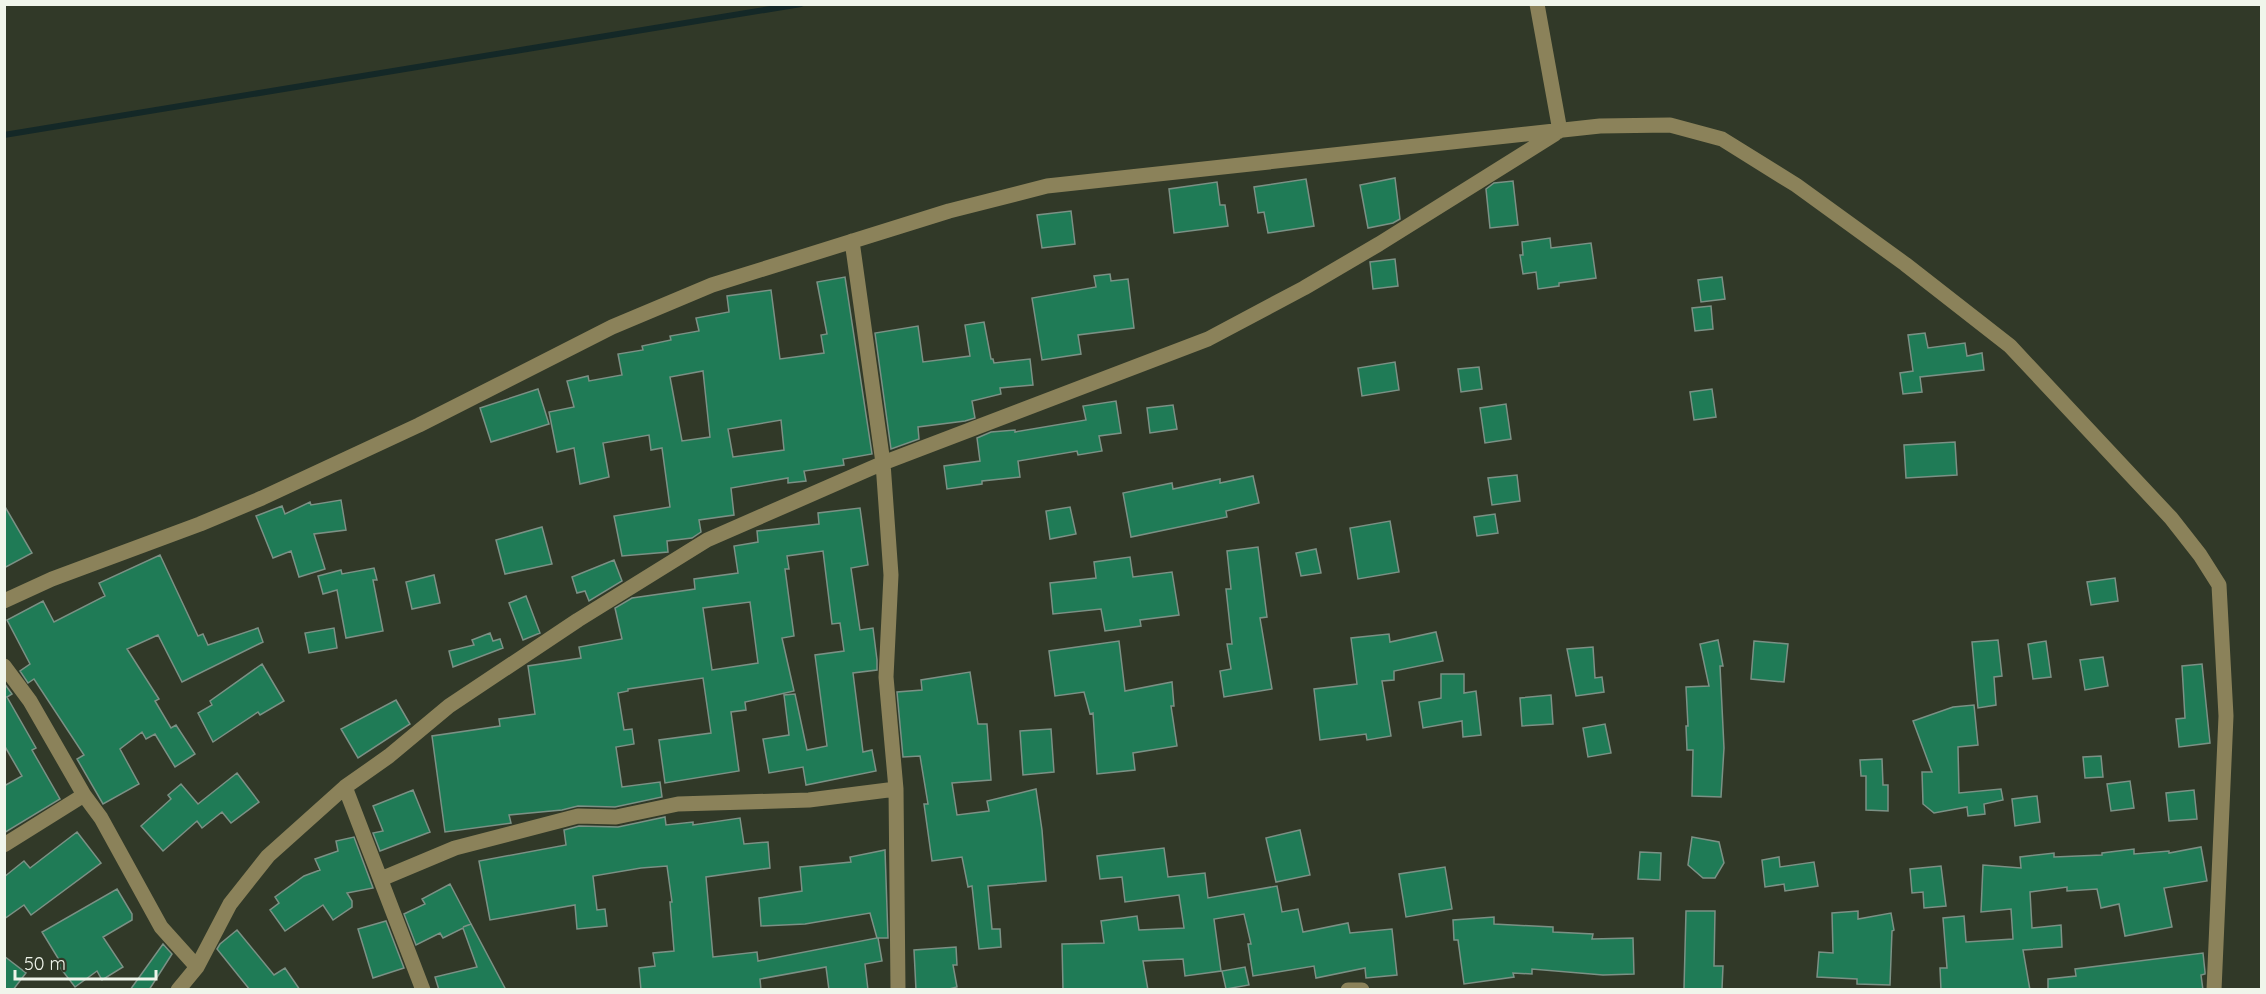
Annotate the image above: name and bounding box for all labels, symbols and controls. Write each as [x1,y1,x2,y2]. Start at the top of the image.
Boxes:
scale bar [15,943,156,981]
text: 50 m [24,952,66,975]

